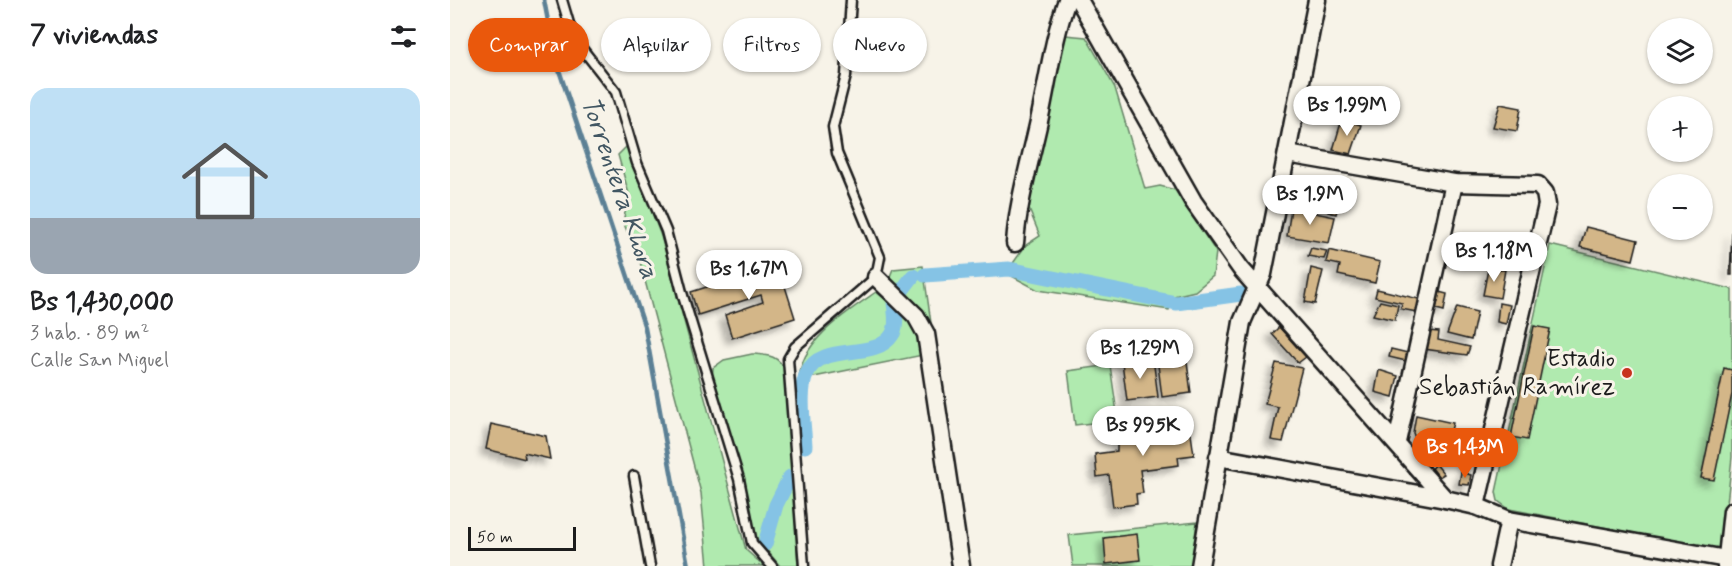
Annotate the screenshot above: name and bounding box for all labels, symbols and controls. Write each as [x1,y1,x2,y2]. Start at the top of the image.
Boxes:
chip: Comprar [468,18,589,72]
chip: Alquilar [601,18,711,72]
chip: Filtros [723,18,821,72]
chip: Nuevo [833,18,927,72]
map controls [1647,18,1713,240]
button: layers [1647,18,1713,84]
text: 7 viviendas [30,19,158,53]
icon: filters [387,20,420,53]
pin: Bs 1.99M [1285,86,1409,137]
water label: Torrentera Khora [572,92,666,284]
text: Bs 1.99M [1307,92,1387,119]
button: + [1647,96,1713,162]
icon: home [171,127,279,235]
button: − [1647,174,1713,240]
pin: Bs 1.9M [1255,175,1365,226]
text: Bs 1.9M [1276,181,1344,208]
pin: Bs 1.18M [1432,232,1556,283]
text: Bs 1.18M [1455,238,1533,265]
pin: Bs 1.67M [687,250,811,301]
text: Bs 1.67M [710,256,788,283]
text: Bs 1,430,000 [30,286,174,320]
text: 3 hab. · 89 m² [30,320,149,347]
pin: Bs 1.29M [1078,329,1202,380]
text: Bs 1.29M [1100,335,1180,362]
place label: Estadio Sebastián Ramírez [1419,344,1615,403]
text: Calle San Miguel [30,347,169,374]
marker: Estadio Sebastián Ramírez [1620,366,1634,380]
pin: Bs 995K [1088,406,1198,457]
text: Bs 995K [1106,412,1180,439]
pin: Bs 1.43M [1403,428,1527,479]
text: Bs 1.43M [1426,434,1504,461]
scale bar [468,524,576,552]
text: 50 m [477,527,513,548]

